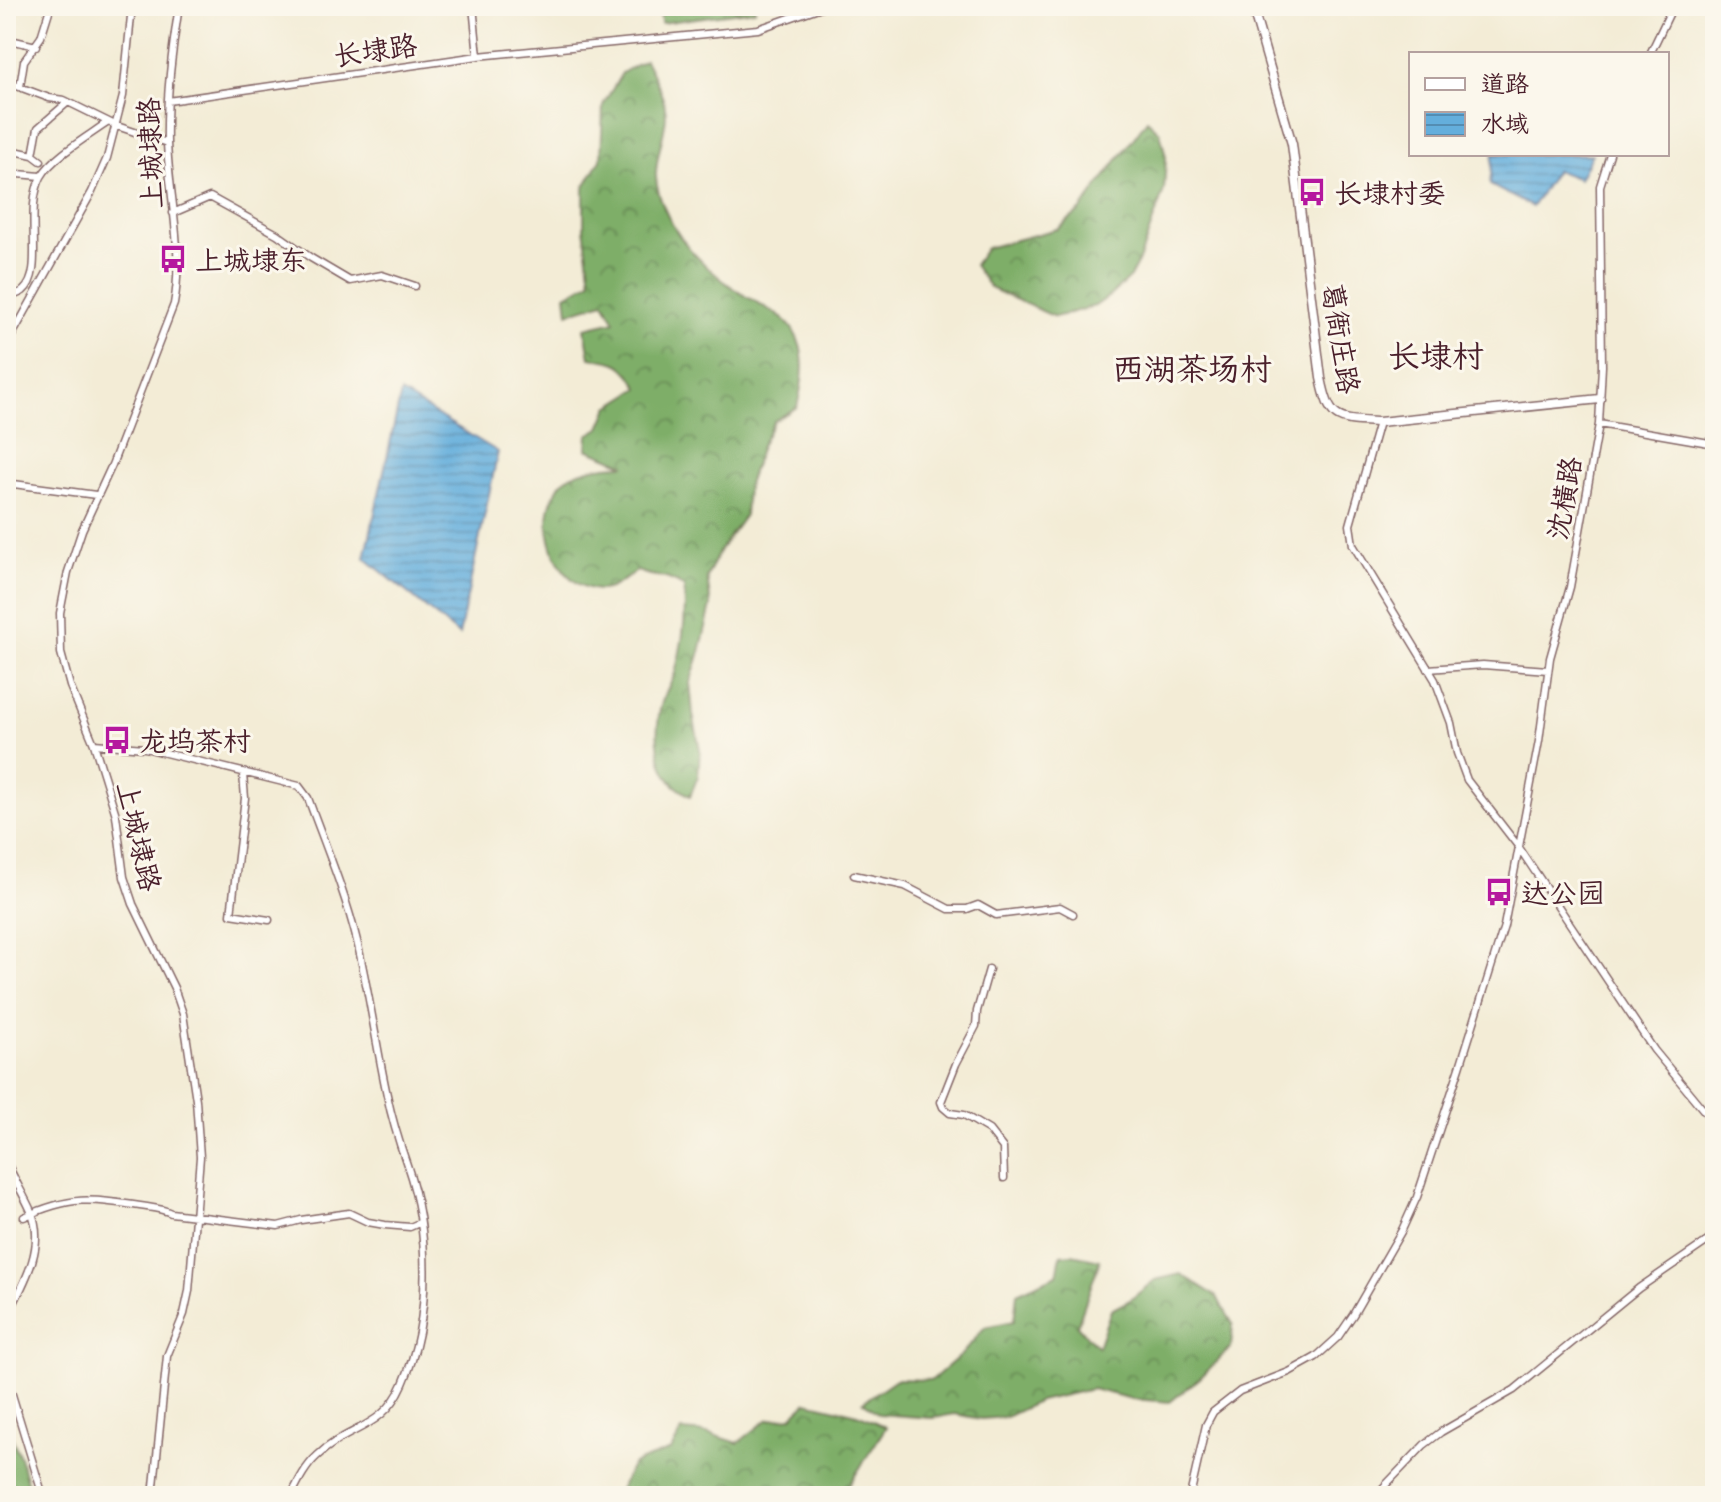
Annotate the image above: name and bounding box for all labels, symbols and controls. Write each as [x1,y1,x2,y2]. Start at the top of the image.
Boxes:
street label: 长埭路 [331,25,419,73]
legend [1409,52,1669,156]
text: 道路 [1481,67,1529,98]
street label: 上城埭路 [129,96,169,210]
text: 水域 [1481,107,1529,138]
place label: 长埭村委 [1334,174,1446,210]
bus stop icon: 长埭村委 [1297,177,1327,207]
place label: 上城埭东 [195,241,307,277]
bus stop icon: 上城埭东 [158,244,188,274]
street label: 葛衙庄路 [1315,280,1369,396]
district label: 长埭村 [1388,333,1484,375]
district label: 西湖茶场村 [1112,346,1272,388]
street label: 沈横路 [1538,454,1588,542]
place label: 龙坞茶村 [139,722,251,758]
bus stop icon: 龙坞茶村 [102,725,132,755]
street label: 上城埭路 [110,777,170,895]
place label: 达公园 [1521,874,1605,910]
bus stop icon: 达公园 [1484,877,1514,907]

